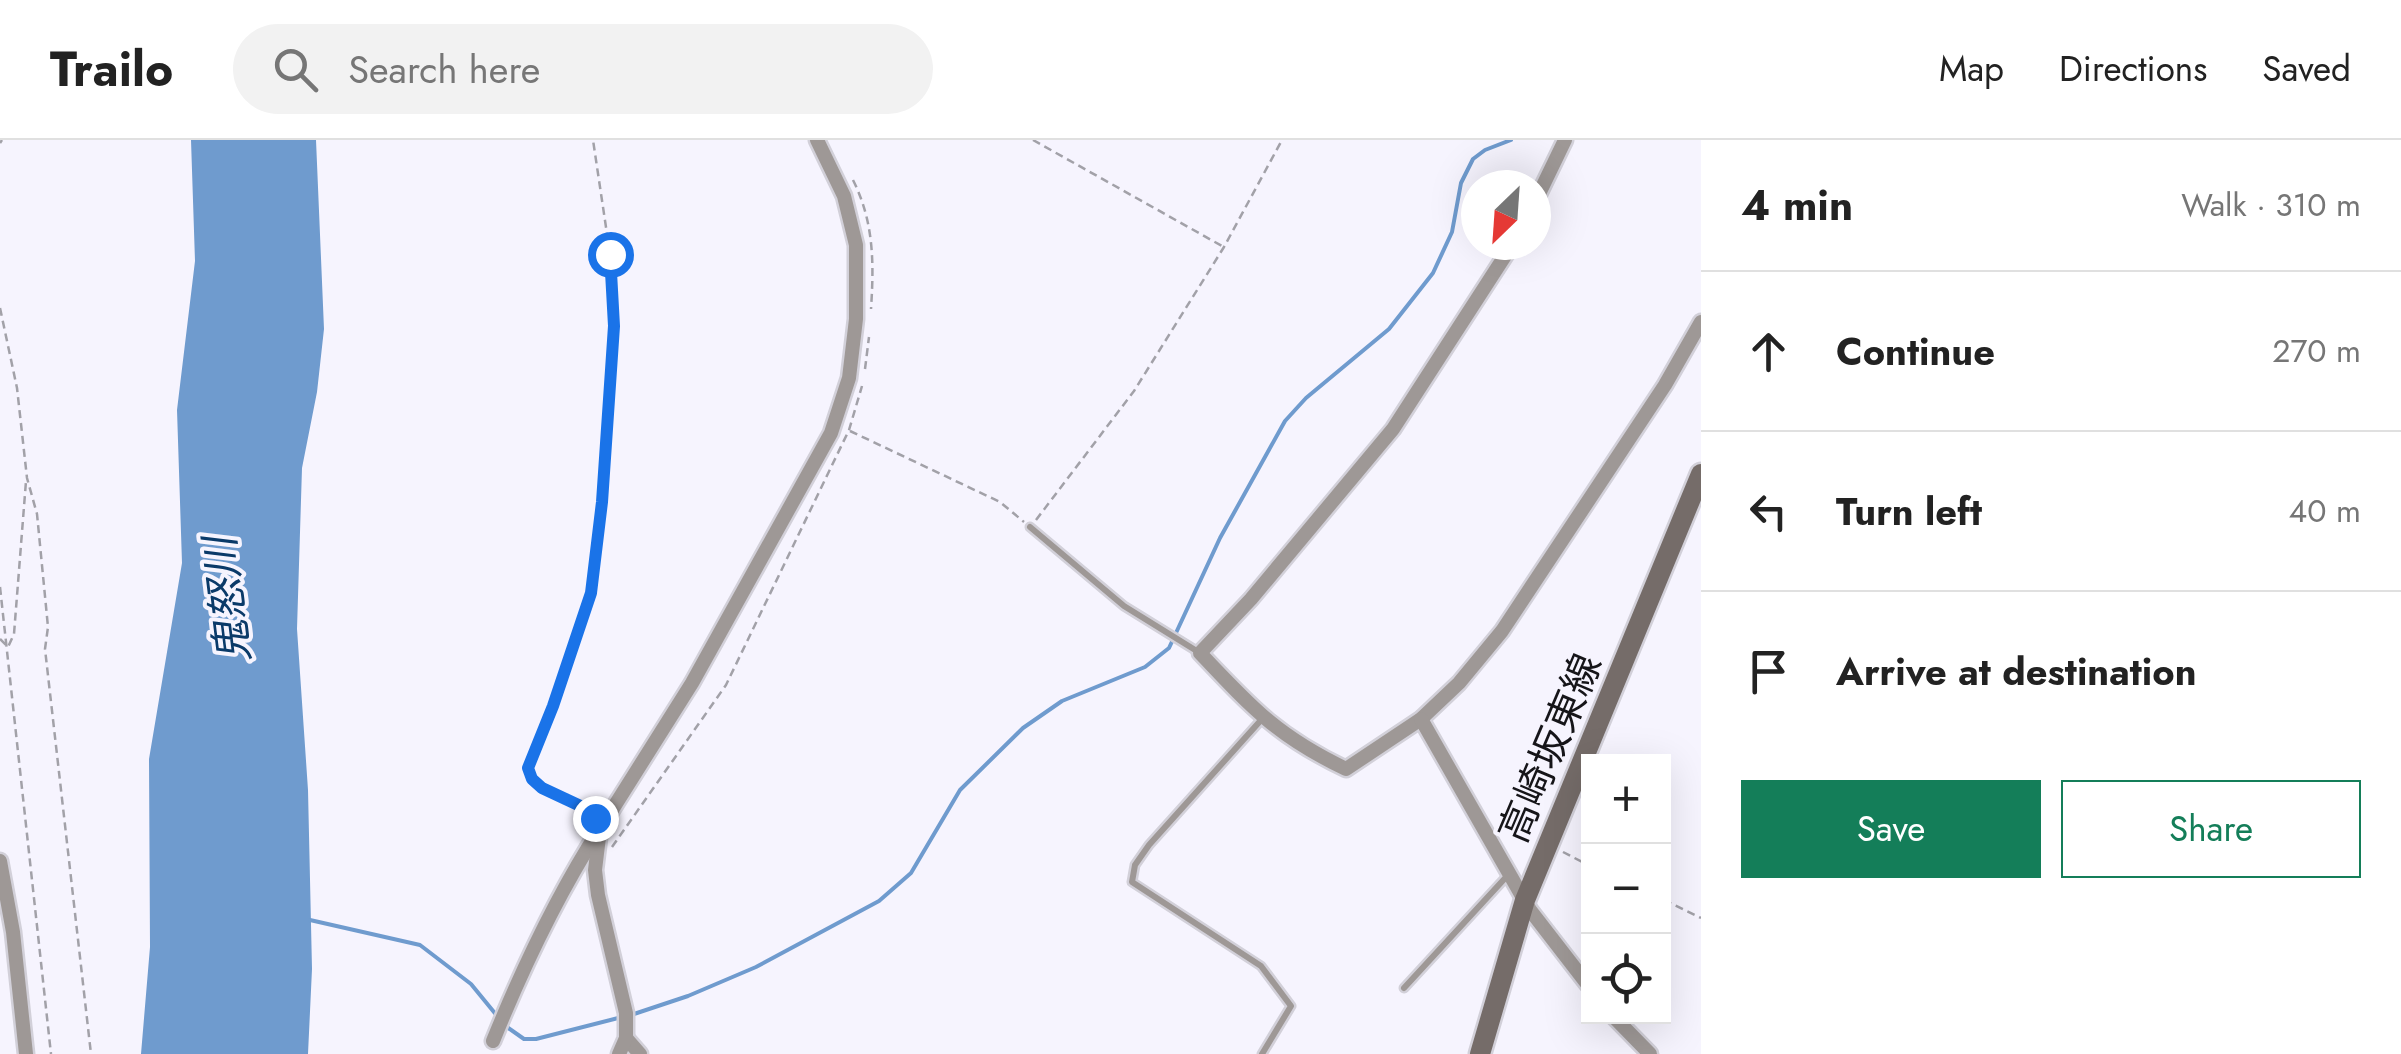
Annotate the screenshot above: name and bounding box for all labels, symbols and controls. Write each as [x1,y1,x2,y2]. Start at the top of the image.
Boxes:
search box [233,24,933,114]
text: Trailo [50,35,173,104]
icon: search [268,42,323,97]
text: Search here [348,42,540,97]
text: Map [1939,44,2004,94]
text: Directions [2059,44,2207,94]
text: Saved [2262,44,2351,94]
north arrow [1461,170,1551,260]
text: 4 min [1741,175,1853,236]
text: Walk · 310 m [2181,182,2361,228]
route start [588,232,634,278]
icon: ahead [1741,324,1796,379]
text: Continue [1836,324,1995,379]
text: 270 m [2272,328,2361,374]
icon: left [1741,484,1796,539]
text: Turn left [1836,484,1982,539]
text: 40 m [2289,488,2361,534]
water label: 鬼怒川 [189,530,265,666]
icon: arrive [1741,644,1796,699]
text: Arrive at destination [1836,644,2197,699]
street label: 高崎坂東線 [1484,645,1616,851]
map controls [1581,754,1671,1024]
button: + [1581,754,1671,844]
button: Save [1741,780,2041,878]
button: Share [2061,780,2361,878]
route end [573,796,619,842]
button: − [1581,844,1671,934]
button: locate [1581,934,1671,1024]

